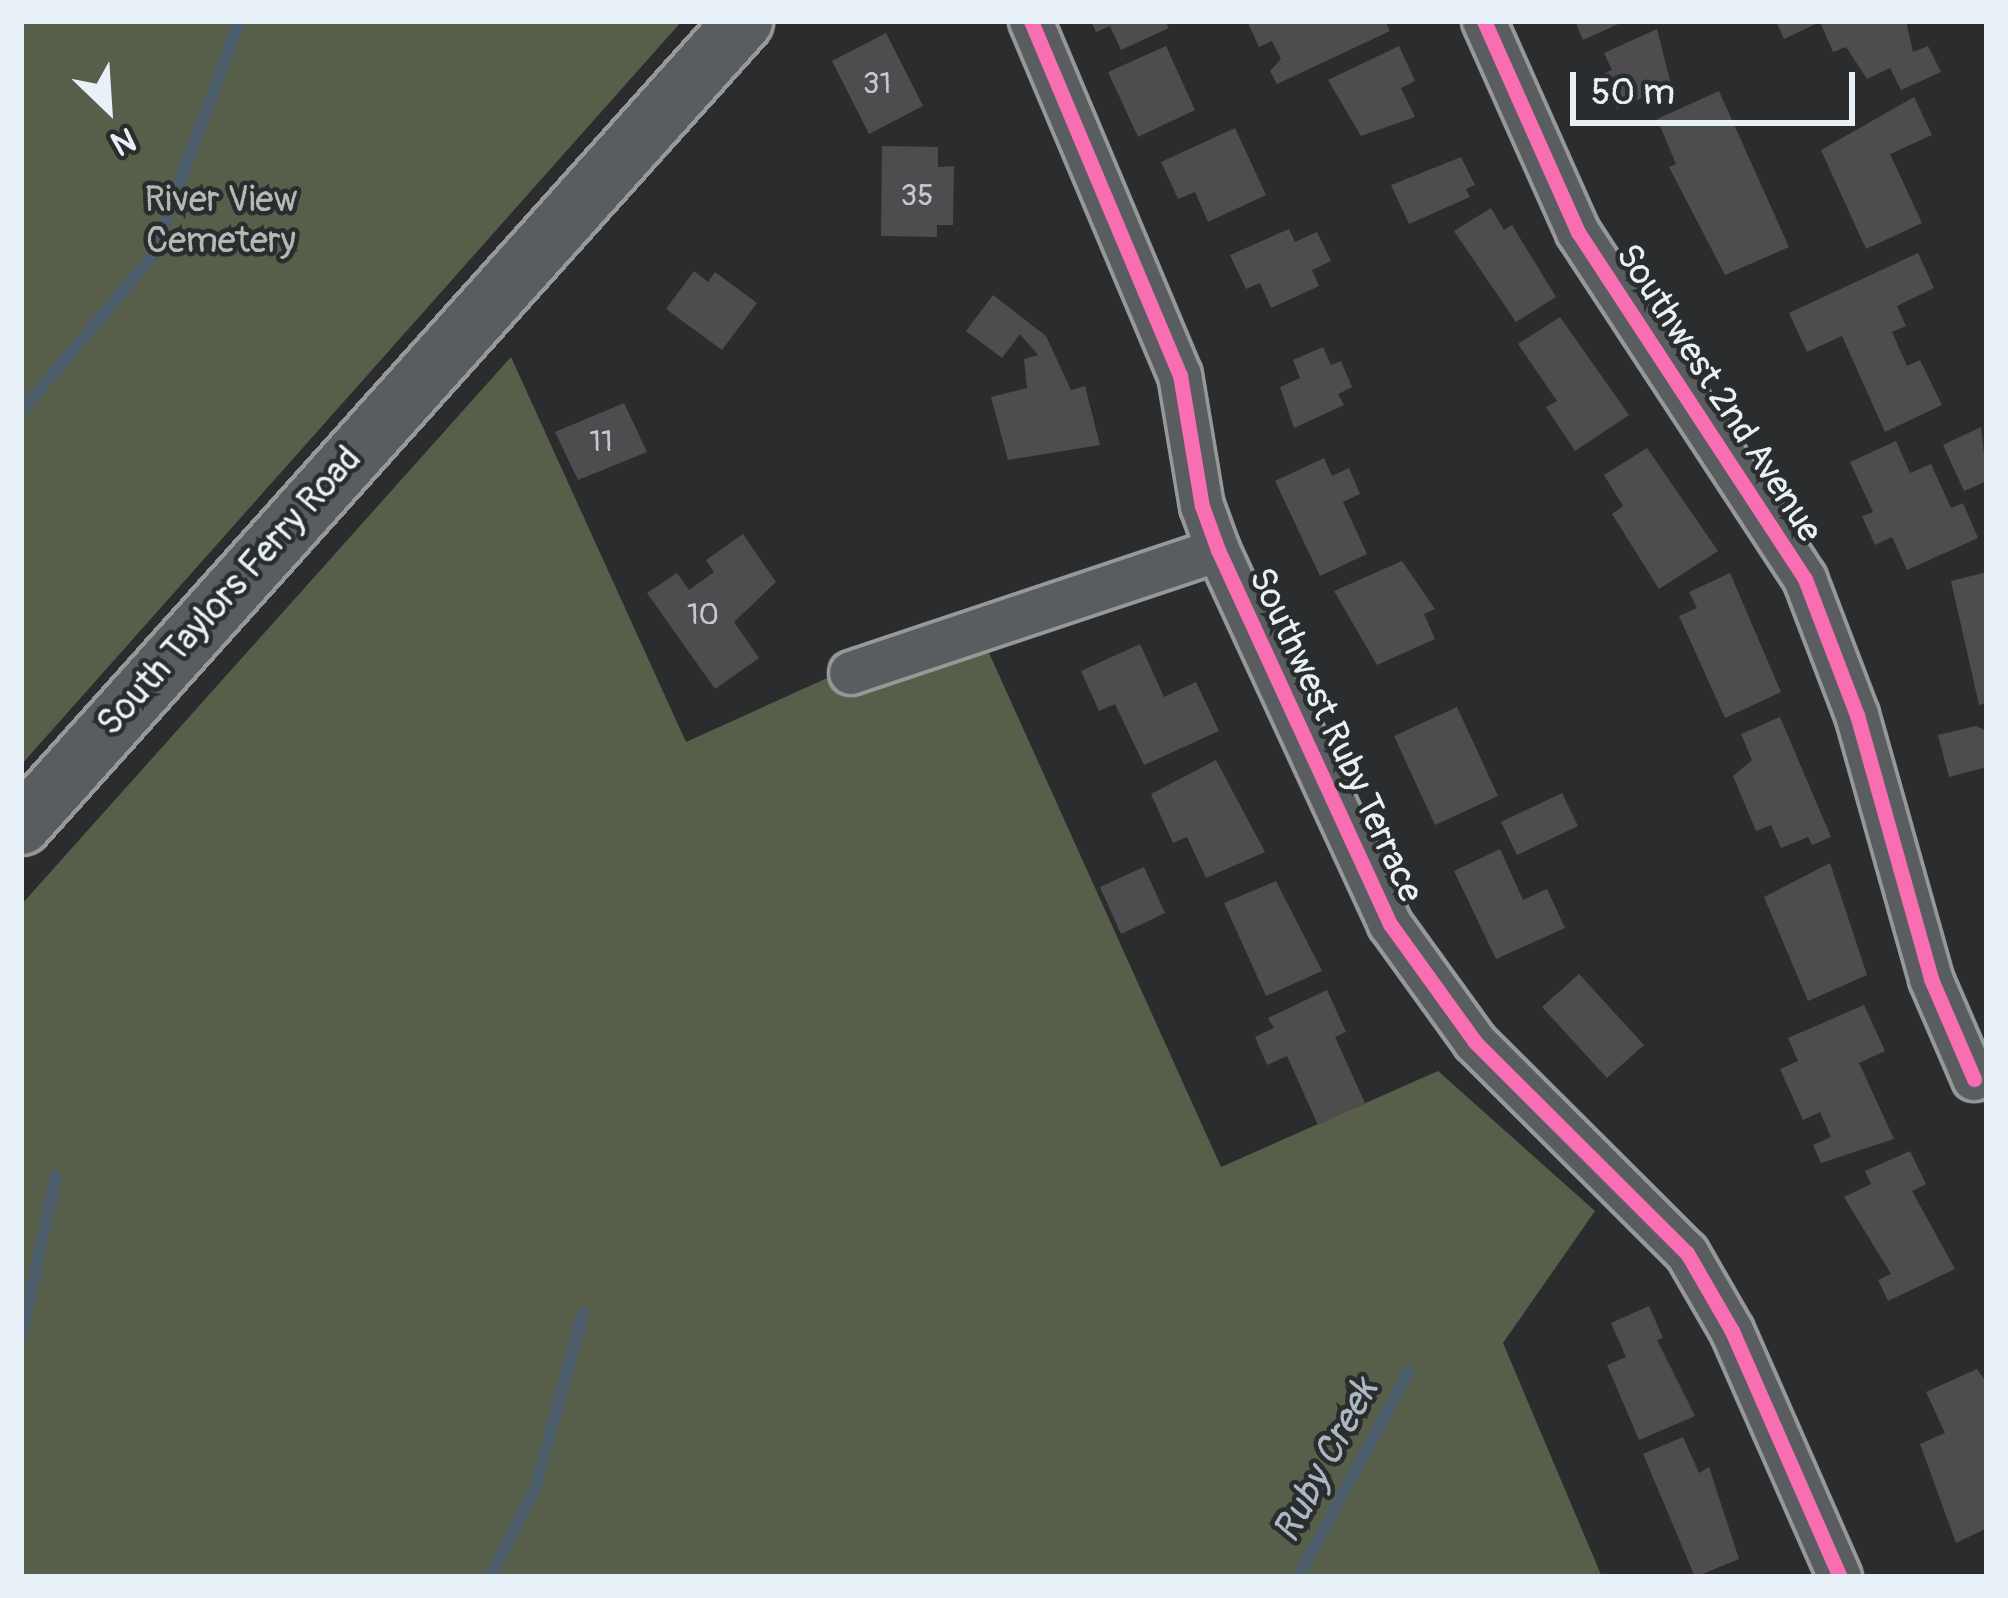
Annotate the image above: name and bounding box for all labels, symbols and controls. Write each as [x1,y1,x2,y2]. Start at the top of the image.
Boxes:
north arrow [48,48,168,168]
scale bar [1576,48,1861,122]
house number: 31 [863,66,891,102]
text: 50 m [1591,70,1675,115]
text: N [105,118,142,164]
park label: River View Cemetery [145,177,297,262]
house number: 35 [901,178,933,214]
street label: Southwest 2nd Avenue [1606,236,1832,550]
house number: 11 [589,424,613,460]
street label: South Taylors Ferry Road [88,438,370,744]
street label: Southwest Ruby Terrace [1239,561,1433,909]
house number: 10 [687,597,719,633]
water label: Ruby Creek [1263,1371,1389,1551]

